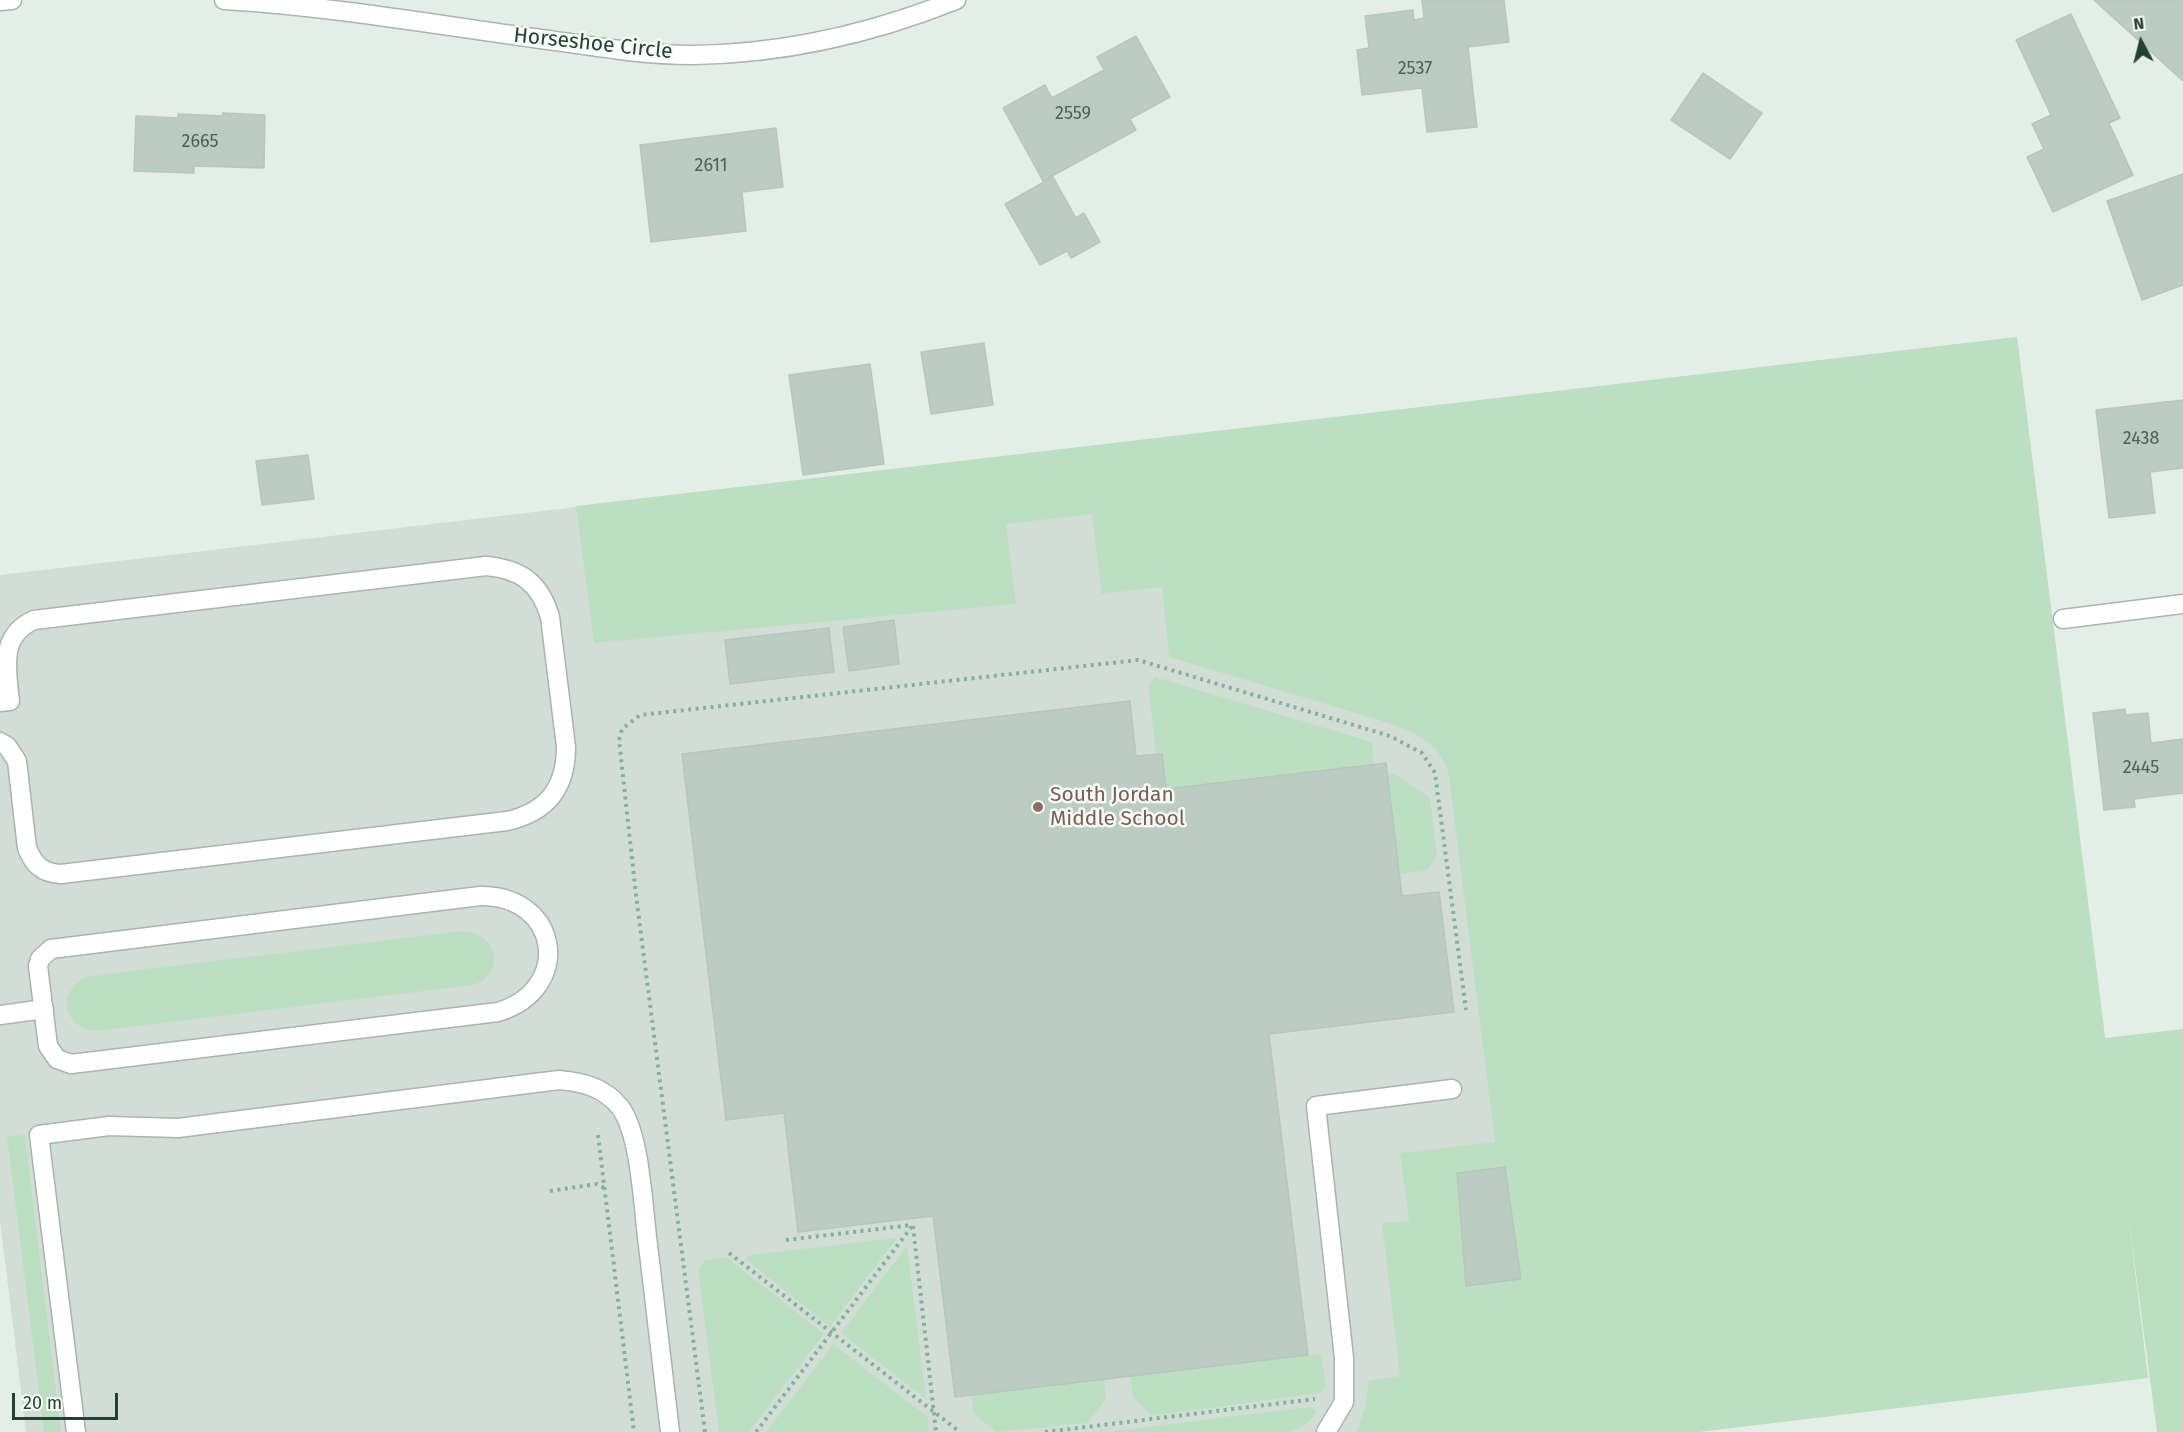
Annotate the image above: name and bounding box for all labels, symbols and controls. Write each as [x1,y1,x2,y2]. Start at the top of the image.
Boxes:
north arrow [2111,12,2171,72]
text: N [2132,14,2145,34]
street label: Horseshoe Circle [512,23,674,65]
house number: 2537 [1398,58,1432,80]
house number: 2559 [1055,103,1091,125]
house number: 2665 [181,131,219,153]
house number: 2611 [695,155,727,177]
house number: 2438 [2123,428,2159,450]
house number: 2445 [2123,757,2159,779]
place label: South Jordan Middle School [1050,782,1185,832]
marker: South Jordan Middle School [1031,800,1045,814]
scale bar [15,1381,122,1419]
text: 20 m [23,1392,62,1414]

